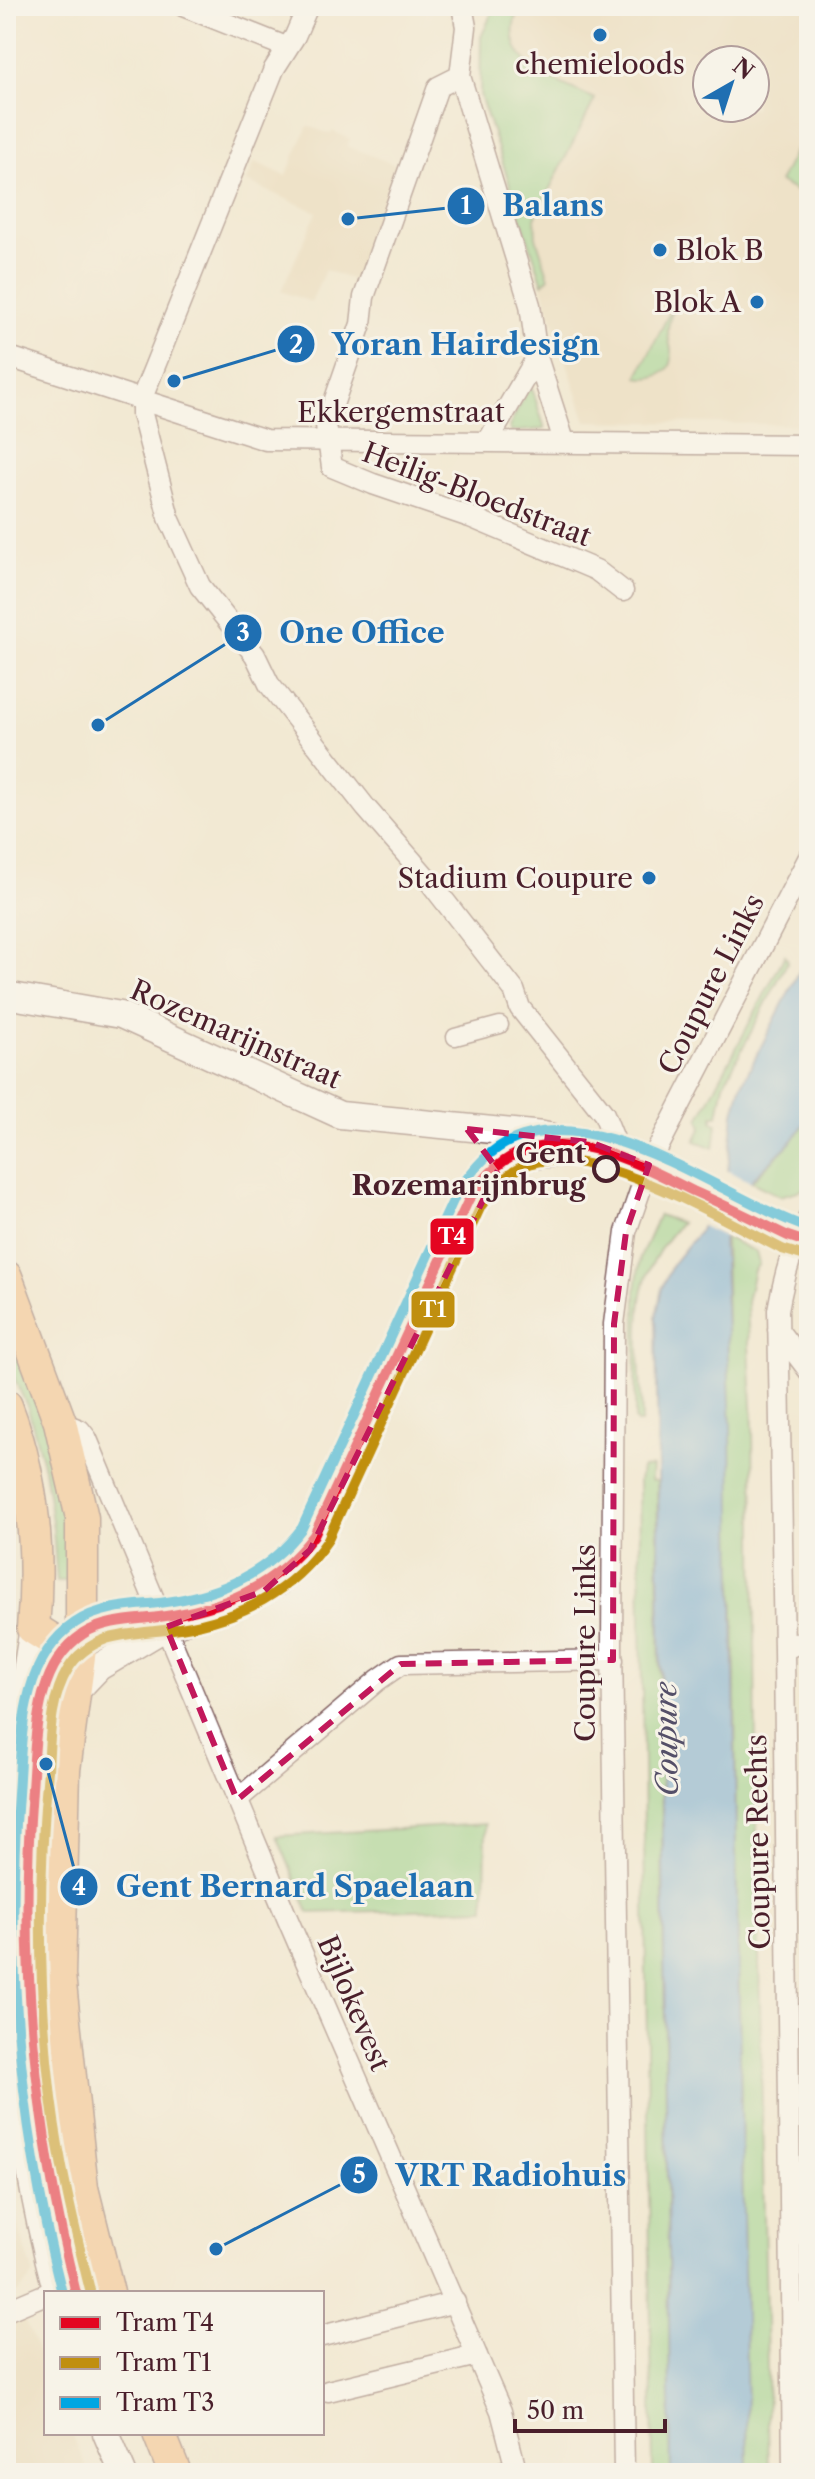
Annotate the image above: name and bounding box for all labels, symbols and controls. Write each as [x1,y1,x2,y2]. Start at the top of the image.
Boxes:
marker: chemieloods [591,26,609,44]
north arrow [691,44,771,124]
place label: chemieloods [515,47,685,81]
text: N [727,52,759,85]
callout: Balans [446,179,620,233]
text: Balans [502,187,604,224]
text: 1 [461,191,472,220]
place label: Blok B [676,233,764,267]
marker: Blok B [651,241,669,259]
place label: Blok A [653,285,742,319]
marker: Blok A [748,293,766,311]
callout: Yoran Hairdesign [276,317,616,371]
text: Yoran Hairdesign [331,326,600,363]
text: 2 [289,330,303,359]
street label: Ekkergemstraat [297,395,505,429]
street label: Heilig-Bloedstraat [358,435,596,553]
callout: One Office [223,606,460,660]
text: One Office [279,614,445,651]
text: 3 [236,618,250,647]
place label: Stadium Coupure [398,861,633,895]
marker: Stadium Coupure [640,869,658,887]
street label: Coupure Links [651,888,771,1080]
street label: Rozemarijnstraat [125,972,347,1096]
place label: Gent Rozemarijnbrug [352,1136,587,1202]
marker: Gent Rozemarijnbrug [593,1156,619,1182]
line badge: T4 [429,1217,475,1256]
text: T4 [437,1223,467,1250]
line badge: T1 [410,1290,456,1329]
text: T1 [420,1296,447,1323]
street label: Coupure Links [568,1544,602,1742]
water label: Coupure [647,1680,686,1796]
street label: Coupure Rechts [739,1734,777,1950]
callout: Gent Bernard Spaelaan [59,1860,490,1914]
text: Gent Bernard Spaelaan [116,1868,475,1905]
text: 4 [72,1872,86,1901]
street label: Bijlokevest [310,1930,398,2076]
callout: VRT Radiohuis [339,2148,643,2202]
text: VRT Radiohuis [395,2157,626,2194]
text: 5 [352,2160,366,2189]
legend [44,2291,324,2435]
text: Tram T4 [116,2308,214,2337]
text: Tram T1 [116,2348,211,2377]
scale bar [515,2383,665,2433]
text: Tram T3 [116,2388,214,2417]
text: 50 m [527,2396,584,2425]

